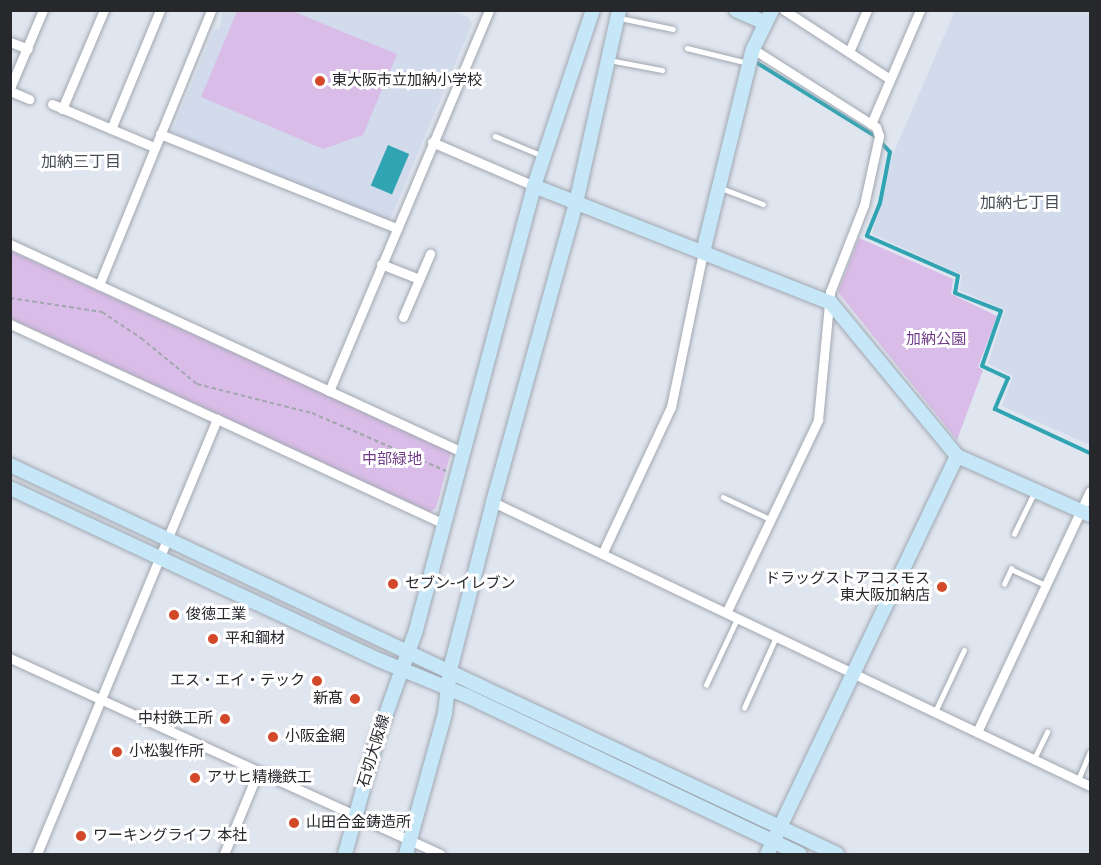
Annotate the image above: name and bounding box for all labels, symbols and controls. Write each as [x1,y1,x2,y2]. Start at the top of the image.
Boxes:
place label: 東大阪市立加納小学校 [332,72,482,90]
marker: 東大阪市立加納小学校 [313,74,327,88]
district label: 加納三丁目 [41,152,121,172]
district label: 加納七丁目 [980,193,1060,213]
park label: 加納公園 [906,331,966,349]
park label: 中部緑地 [362,451,422,469]
place label: ドラッグストアコスモス 東大阪加納店 [765,569,930,604]
place label: セブン-イレブン [405,575,515,593]
marker: セブン-イレブン [386,577,400,591]
marker: ドラッグストアコスモス 東大阪加納店 [935,580,949,594]
place label: 俊徳工業 [186,606,246,624]
marker: 俊徳工業 [167,608,181,622]
place label: 平和鋼材 [225,630,285,648]
marker: 平和鋼材 [206,632,220,646]
place label: エス・エイ・テック [170,672,305,690]
marker: エス・エイ・テック [310,674,324,688]
place label: 新髙 [313,690,343,708]
marker: 新髙 [348,692,362,706]
place label: 中村鉄工所 [138,710,213,728]
marker: 中村鉄工所 [218,712,232,726]
street label: 石切大阪線 [354,713,394,789]
place label: 小阪金網 [285,728,345,746]
marker: 小阪金網 [266,730,280,744]
place label: 小松製作所 [129,743,204,761]
marker: 小松製作所 [110,745,124,759]
place label: アサヒ精機鉄工 [207,769,312,787]
marker: アサヒ精機鉄工 [188,771,202,785]
place label: 山田合金鋳造所 [306,814,411,832]
marker: 山田合金鋳造所 [287,816,301,830]
place label: ワーキングライフ 本社 [93,827,248,845]
marker: ワーキングライフ 本社 [74,829,88,843]

